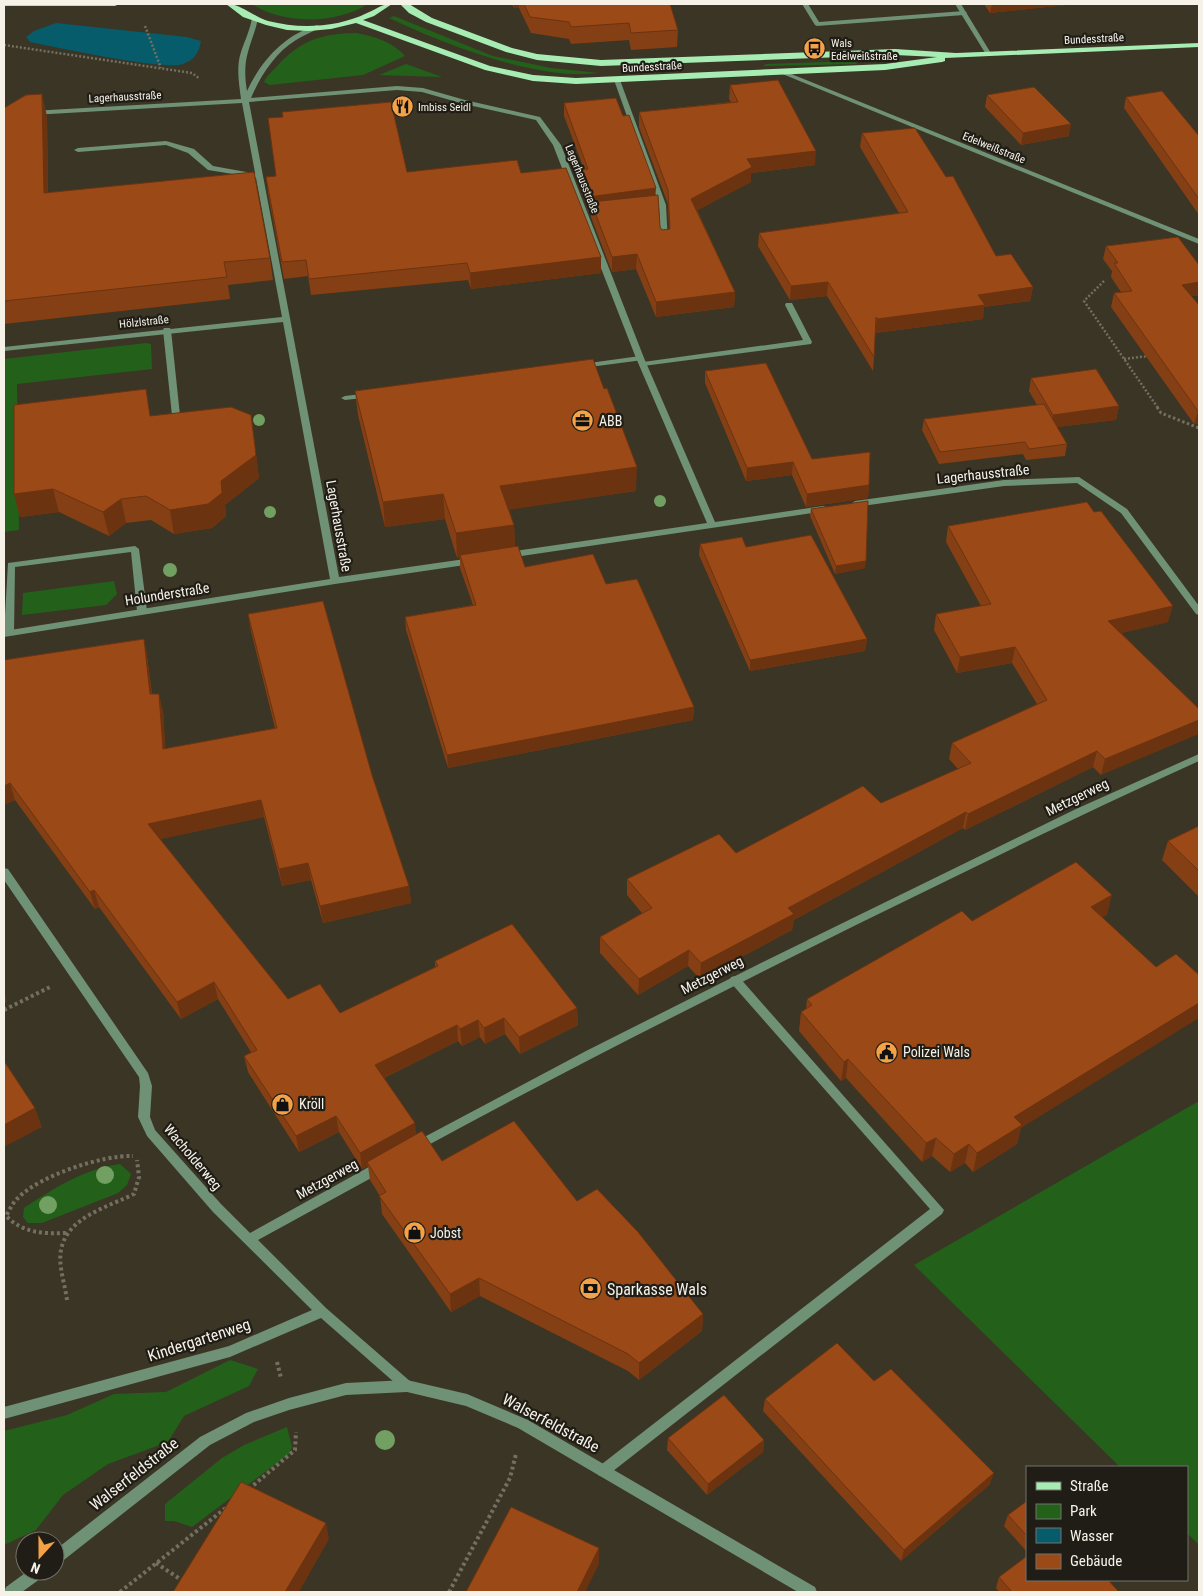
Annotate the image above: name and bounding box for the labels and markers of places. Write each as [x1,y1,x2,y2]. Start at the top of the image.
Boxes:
bus stop icon: Wals Edelweißstraße [803,37,827,61]
place label: Wals Edelweißstraße [831,37,898,63]
restaurant icon: Imbiss Seidl [390,95,414,119]
place label: Imbiss Seidl [418,101,471,114]
office icon: ABB [571,409,595,433]
place label: ABB [599,413,622,429]
public building icon: Polizei Wals [875,1040,899,1064]
place label: Polizei Wals [903,1044,970,1060]
shop icon: Kröll [271,1092,295,1116]
place label: Kröll [299,1096,324,1112]
shop icon: Jobst [402,1221,426,1245]
place label: Jobst [430,1225,461,1241]
bank icon: Sparkasse Wals [579,1277,603,1301]
place label: Sparkasse Wals [607,1280,707,1299]

